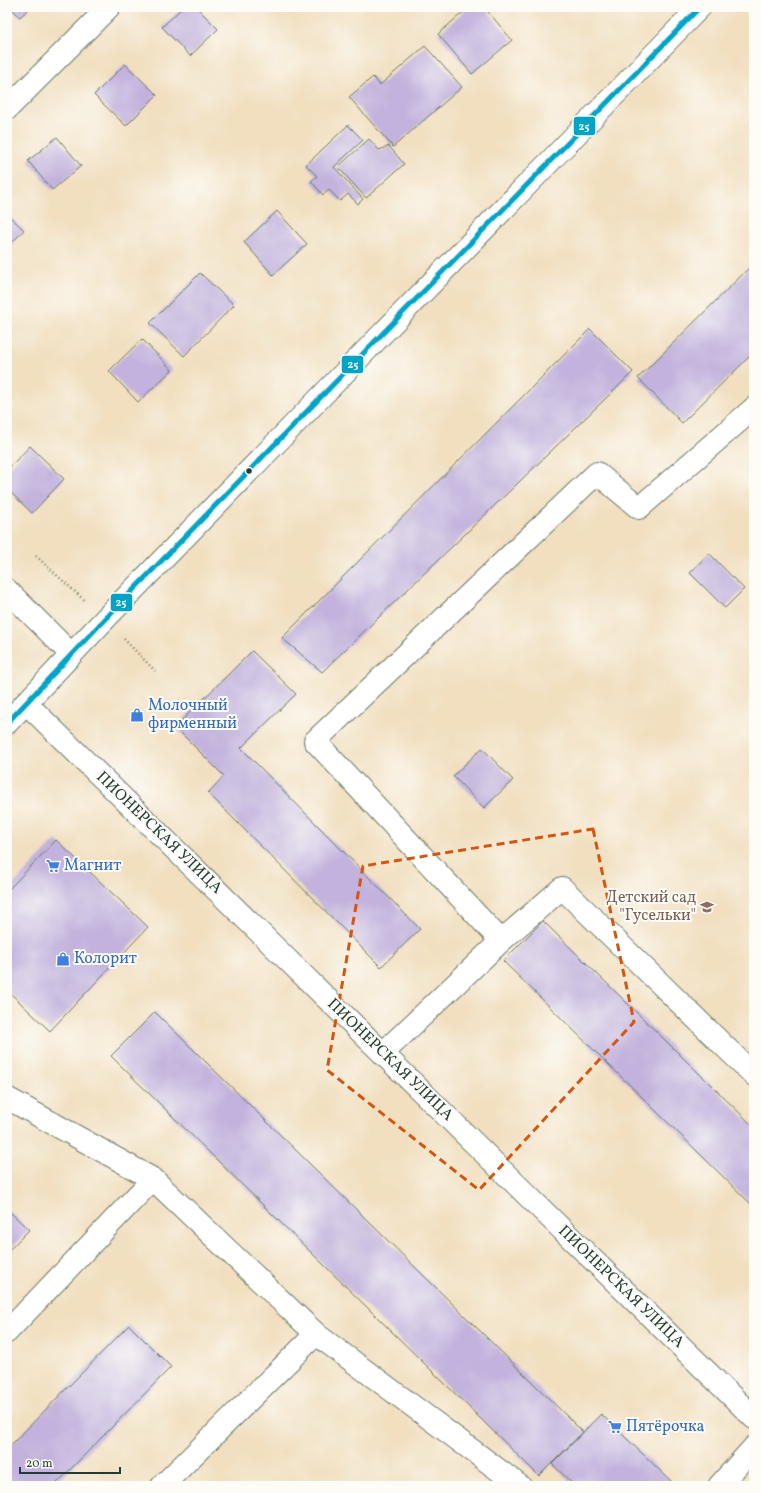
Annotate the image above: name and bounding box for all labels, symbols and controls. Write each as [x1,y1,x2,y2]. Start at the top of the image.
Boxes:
line badge: 25 [573,116,596,136]
text: 25 [578,120,590,135]
line badge: 25 [341,355,364,374]
text: 25 [347,358,359,373]
unlabelled marker [244,466,254,476]
line badge: 25 [110,593,133,612]
text: 25 [115,596,127,611]
place label: Молочный фирменный [148,695,237,735]
shop icon: Молочный фирменный [129,707,145,723]
street label: ПИОНЕРСКАЯ УЛИЦА [91,767,227,899]
place label: Магнит [64,855,121,877]
supermarket icon: Магнит [45,858,61,874]
place label: Детский сад "Гусельки" [606,887,696,927]
school or university icon: Детский сад "Гусельки" [699,899,715,915]
place label: Колорит [74,948,137,970]
shop icon: Колорит [55,951,71,967]
street label: ПИОНЕРСКАЯ УЛИЦА [322,994,458,1126]
street label: ПИОНЕРСКАЯ УЛИЦА [553,1221,689,1353]
place label: Пятёрочка [626,1416,705,1438]
supermarket icon: Пятёрочка [607,1419,623,1435]
scale bar [20,1449,120,1475]
text: 20 m [26,1456,53,1472]

